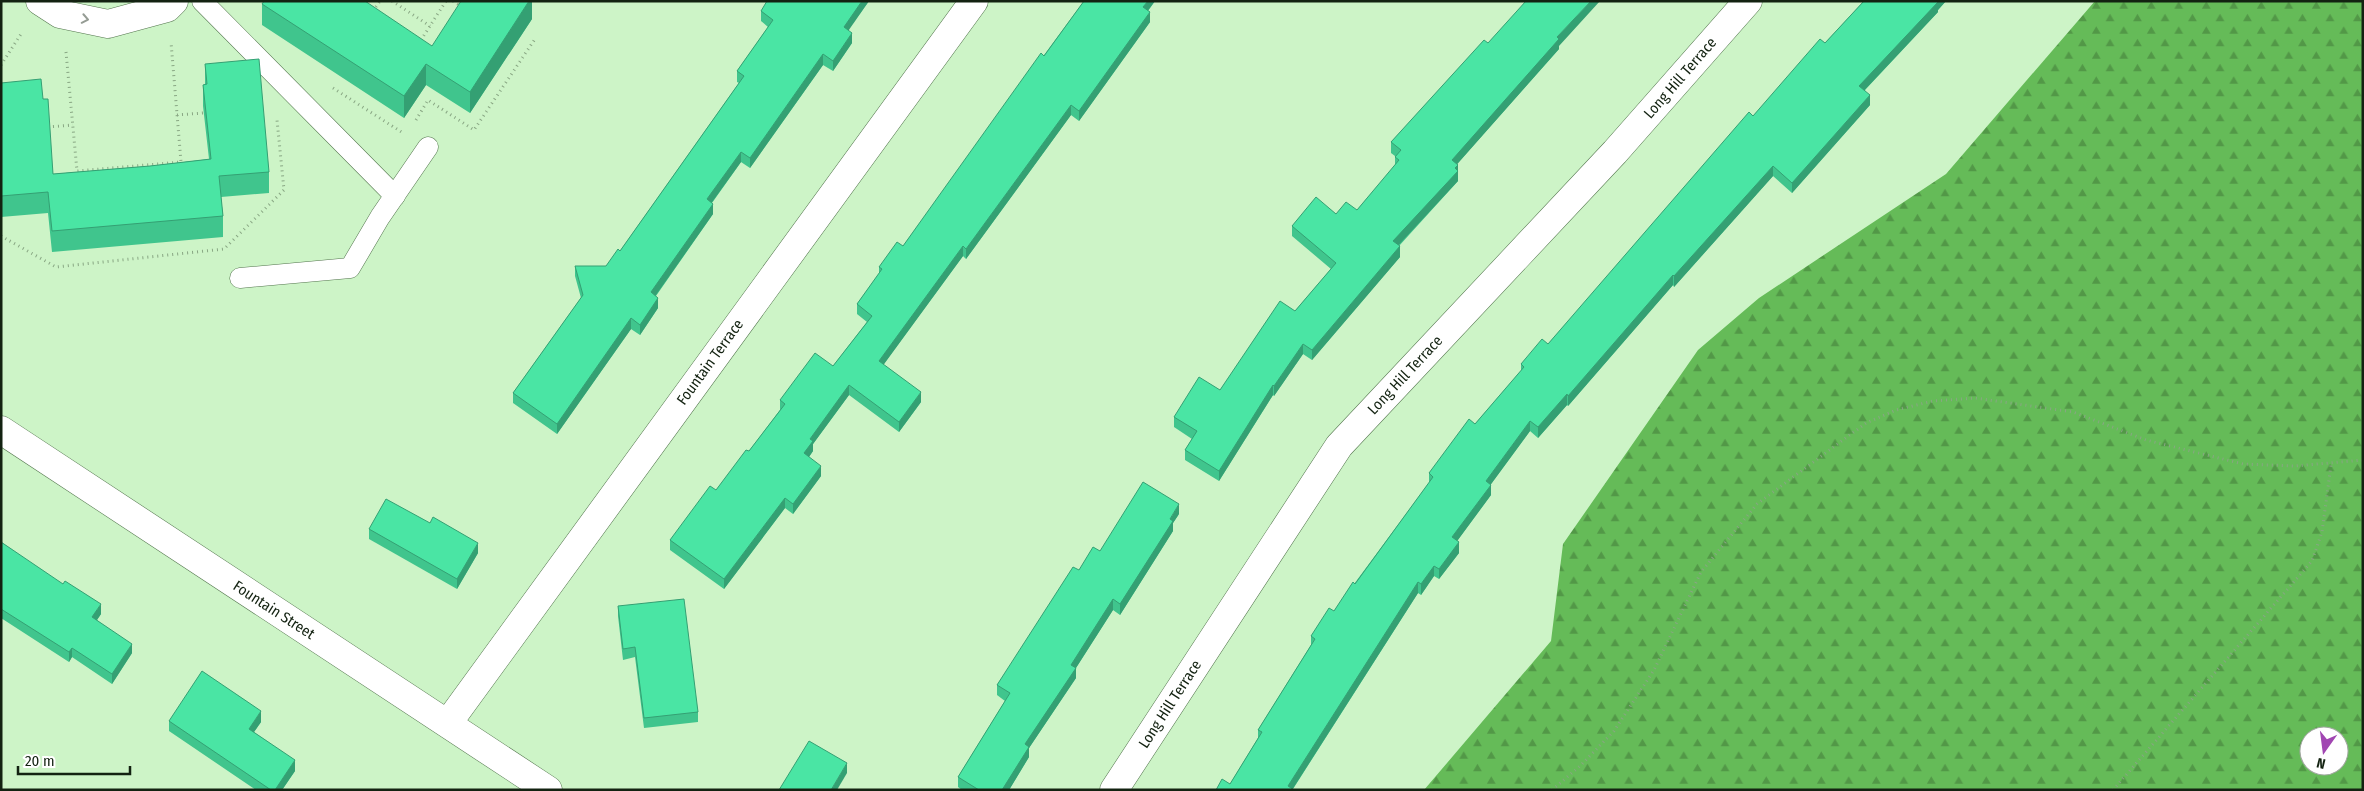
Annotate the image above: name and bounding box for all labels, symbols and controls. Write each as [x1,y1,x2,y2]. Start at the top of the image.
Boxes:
one-way arrow [80,13,89,24]
street label: Long Hill Terrace [1640,34,1720,122]
street label: Fountain Terrace [673,316,747,408]
street label: Long Hill Terrace [1364,332,1446,418]
street label: Fountain Street [230,577,318,643]
street label: Long Hill Terrace [1135,657,1205,751]
north arrow [2299,726,2349,776]
scale bar [18,744,130,776]
text: 20 m [25,752,55,770]
text: N [2315,754,2327,772]

